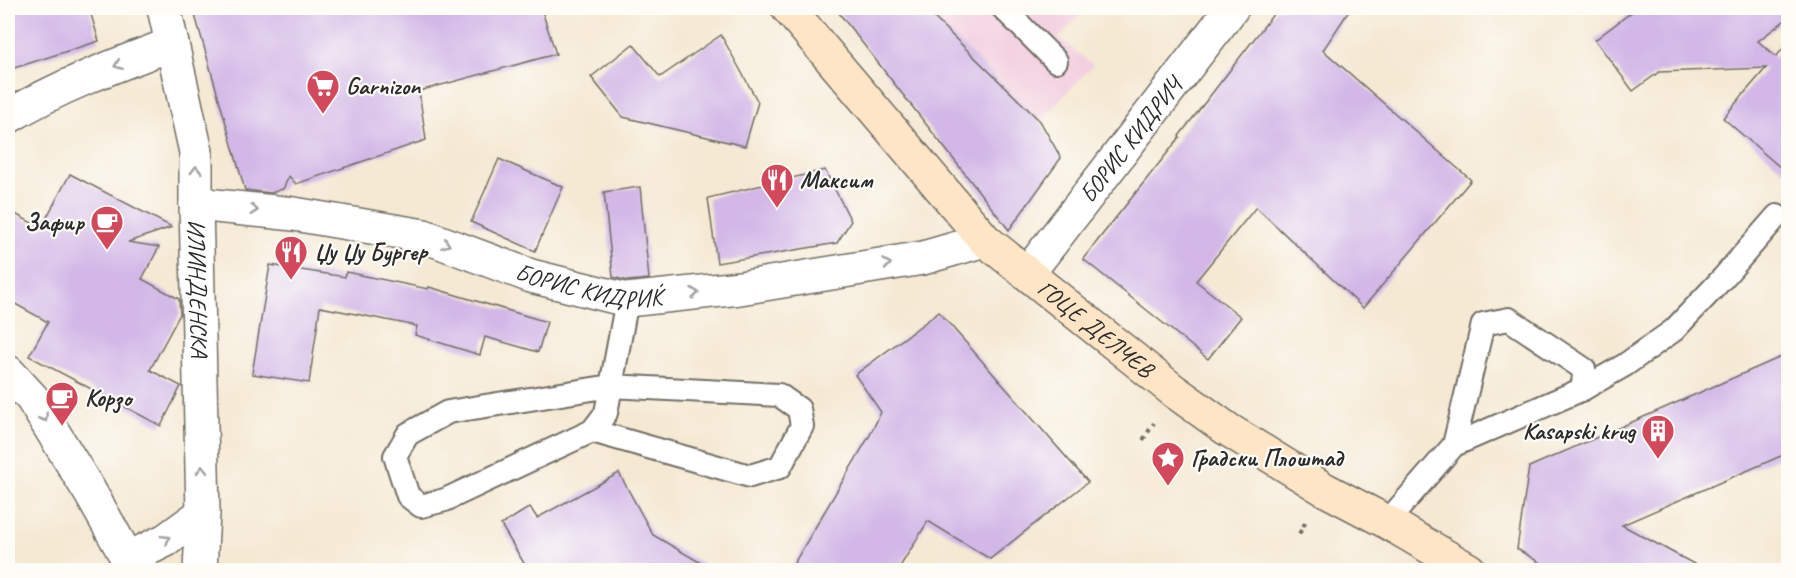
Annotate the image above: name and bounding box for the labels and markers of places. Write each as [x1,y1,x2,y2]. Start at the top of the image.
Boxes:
supermarket icon: Garnizon [305,68,341,115]
place label: Garnizon [346,71,421,101]
restaurant icon: Максим [759,162,795,209]
place label: Максим [800,165,874,195]
cafe icon: Зафир [89,204,125,251]
place label: Зафир [25,207,86,237]
restaurant icon: Џу Џу Бургер [273,234,309,281]
place label: Џу Џу Бургер [314,237,429,267]
cafe icon: Корзо [44,380,80,427]
place label: Корзо [85,383,134,414]
building icon: Kasapski krug [1640,413,1676,460]
place label: Kasapski krug [1523,416,1637,446]
place icon: Градски Плоштад [1150,440,1186,487]
place label: Градски Плоштад [1191,443,1345,473]

